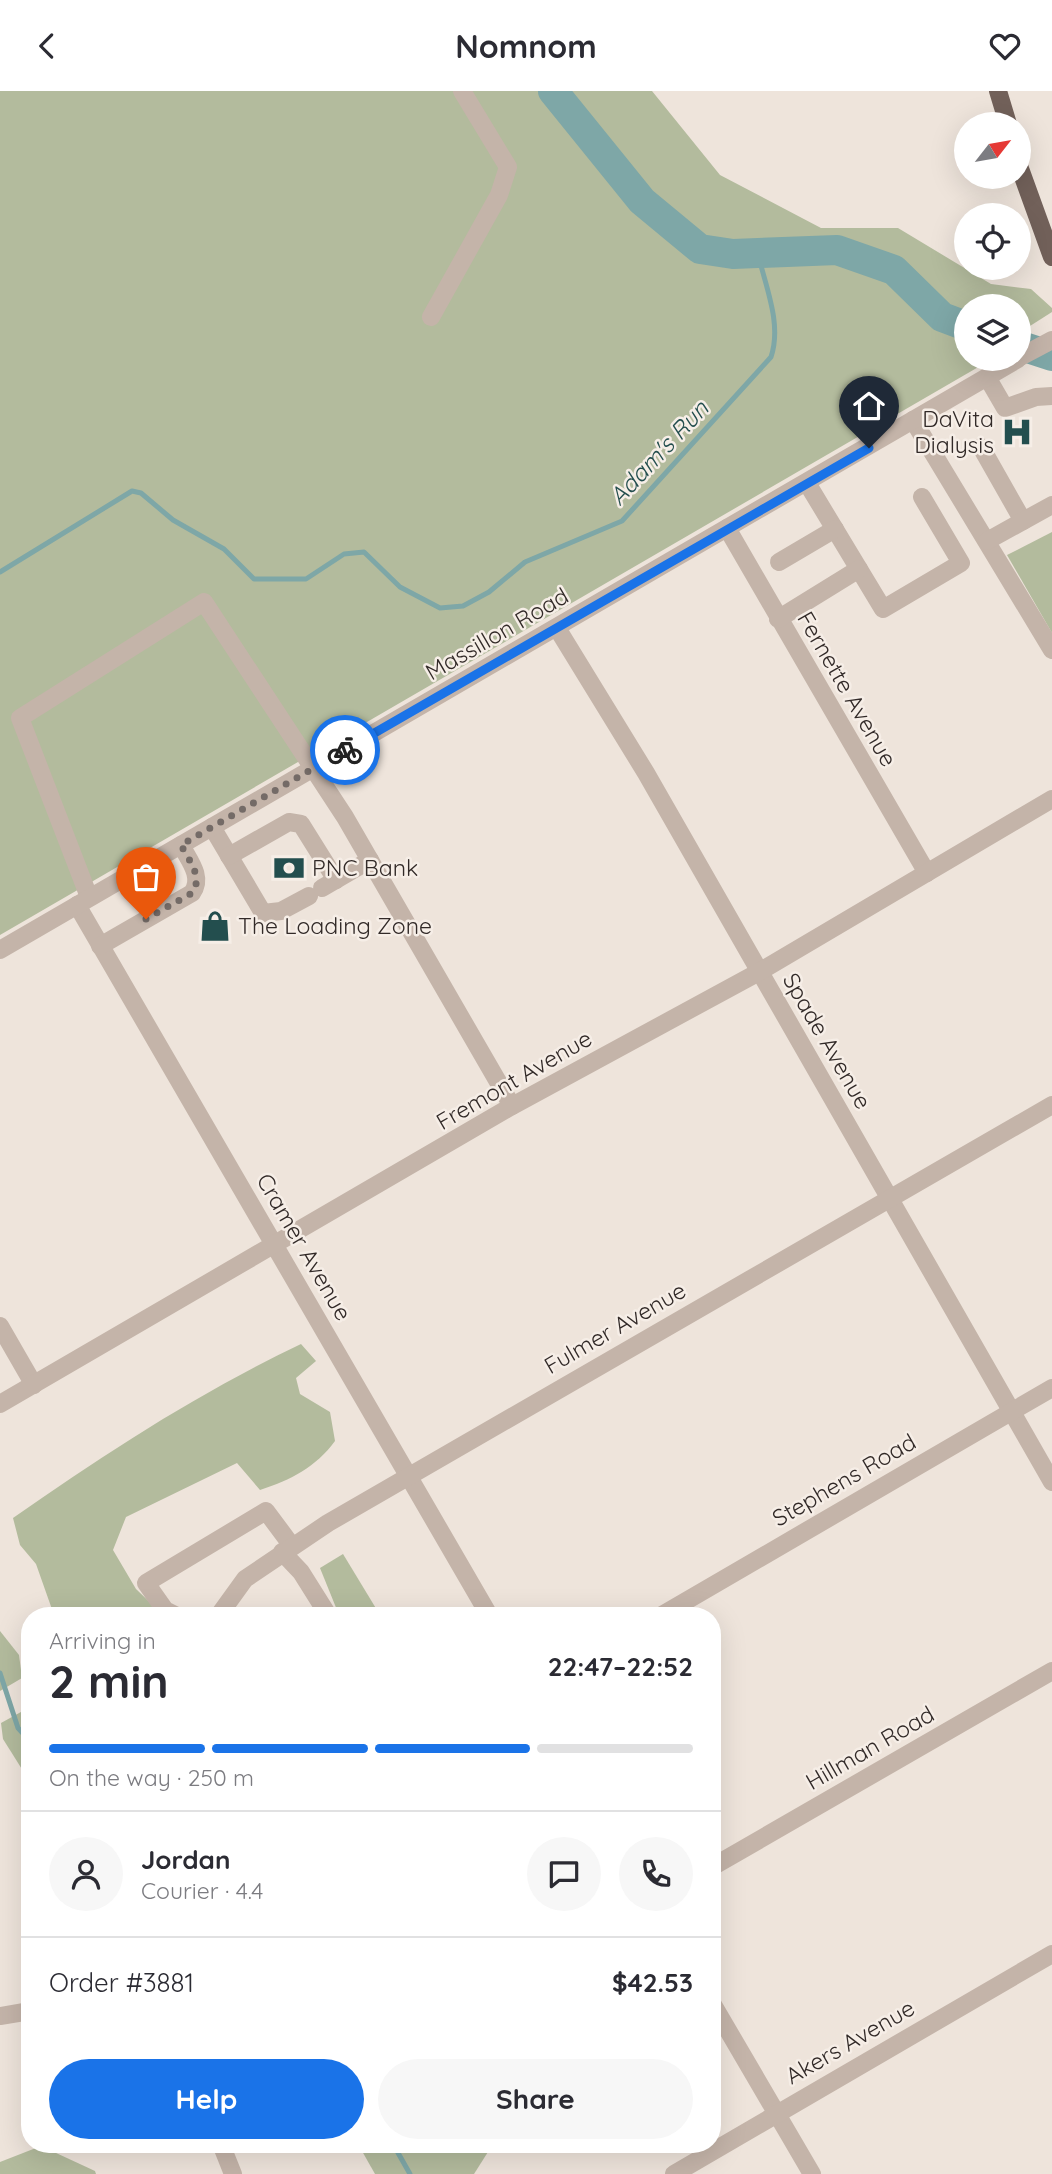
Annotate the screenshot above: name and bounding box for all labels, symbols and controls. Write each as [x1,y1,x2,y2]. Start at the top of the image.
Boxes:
text: Nomnom [455,26,597,66]
icon: back [28,27,66,65]
icon: heart [986,27,1024,65]
north arrow [954,112,1031,189]
map controls [954,112,1031,371]
button: locate [954,203,1031,280]
button: layers [954,294,1031,371]
pin [839,376,899,448]
icon: home [850,387,888,425]
water label: Adam's Run [602,393,715,511]
place label: DaVita Dialysis [914,404,994,459]
hospital icon: DaVita Dialysis [1000,415,1034,449]
street label: Massillon Road [420,581,573,686]
street label: Fernette Avenue [791,606,904,771]
courier [310,715,380,785]
icon: bike [326,731,364,769]
pin [116,847,176,919]
bank icon: PNC Bank [272,851,306,885]
place label: PNC Bank [312,853,418,882]
icon: bag [127,858,165,896]
shop icon: The Loading Zone [198,909,232,943]
place label: The Loading Zone [238,911,432,940]
street label: Spade Avenue [777,967,878,1114]
street label: Fremont Avenue [431,1023,597,1136]
street label: Cramer Avenue [251,1168,358,1326]
street label: Fulmer Avenue [539,1275,691,1380]
street label: Stephens Road [767,1427,921,1532]
text: Arriving in [49,1626,156,1655]
text: 22:47–22:52 [548,1650,693,1683]
text: 2 min [49,1652,169,1710]
street label: Hillman Road [800,1699,939,1796]
text: On the way · 250 m [49,1763,254,1792]
button: person [49,1837,123,1911]
button: chat [527,1837,601,1911]
button: phone [619,1837,693,1911]
text: Jordan [141,1843,230,1876]
text: Courier · 4.4 [141,1876,263,1905]
text: Order #3881 [49,1966,194,1999]
text: $42.53 [612,1966,693,1999]
street label: Akers Avenue [780,1993,919,2090]
button: Help [49,2059,364,2139]
button: Share [378,2059,693,2139]

